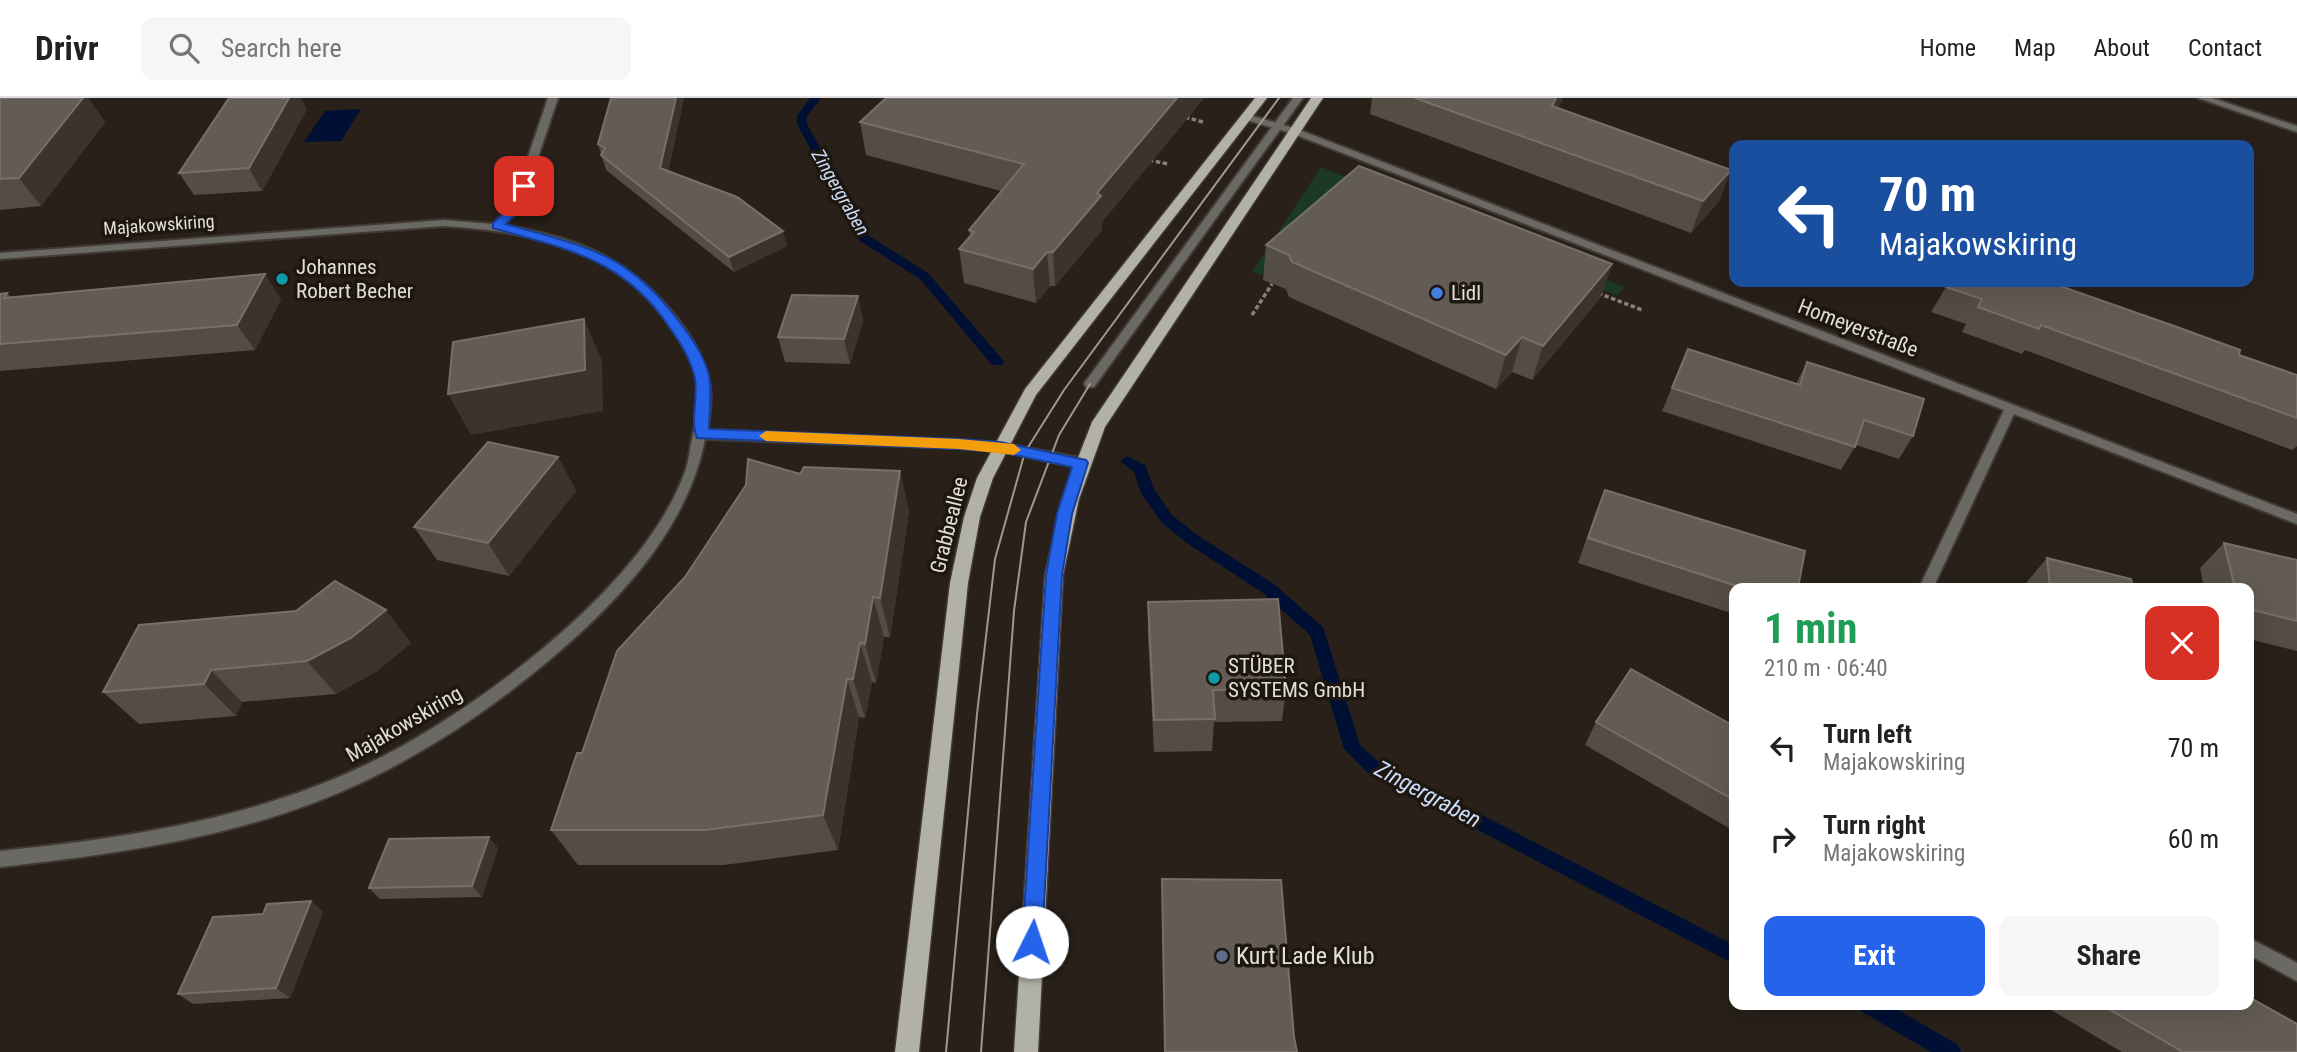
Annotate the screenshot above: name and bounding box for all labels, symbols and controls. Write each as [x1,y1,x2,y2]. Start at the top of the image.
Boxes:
search box [141,17,631,80]
text: Drivr [35,29,99,68]
icon: search [165,29,203,67]
text: Search here [221,33,342,63]
text: Home [1920,34,1976,62]
text: Map [2014,34,2056,62]
text: About [2094,34,2150,62]
text: Contact [2188,34,2262,62]
water label: Zingergraben [806,144,874,239]
pin [494,156,554,216]
text: 70 m [1879,166,1976,223]
icon: arrive [505,167,543,205]
icon: left [1764,168,1855,259]
street label: Majakowskiring [103,210,215,239]
text: Majakowskiring [1879,225,2077,263]
place label: Johannes Robert Becher [296,255,413,303]
marker: Johannes Robert Becher [274,271,290,287]
place label: Lidl [1451,281,1481,305]
marker: Lidl [1429,285,1445,301]
street label: Homeyerstraße [1795,294,1922,362]
street label: Grabbeallee [925,474,973,576]
text: 1 min [1764,604,1857,653]
button: close [2145,606,2219,680]
place label: STÜBER SYSTEMS GmbH [1228,654,1365,702]
text: 210 m · 06:40 [1764,655,1888,682]
marker: STÜBER SYSTEMS GmbH [1206,670,1222,686]
street label: Majakowskiring [342,681,466,767]
text: Turn left [1823,719,1912,749]
icon: left [1764,729,1802,767]
text: 70 m [2168,733,2219,763]
text: Majakowskiring [1823,749,1965,776]
water label: Zingergraben [1369,755,1485,834]
text: Turn right [1823,810,1925,840]
icon: right [1764,820,1802,858]
text: 60 m [2168,824,2219,854]
text: Majakowskiring [1823,840,1965,867]
position arrow [995,905,1069,979]
button: Exit [1764,916,1985,996]
button: Share [1999,916,2219,996]
place label: Kurt Lade Klub [1236,942,1375,970]
marker: Kurt Lade Klub [1214,948,1230,964]

